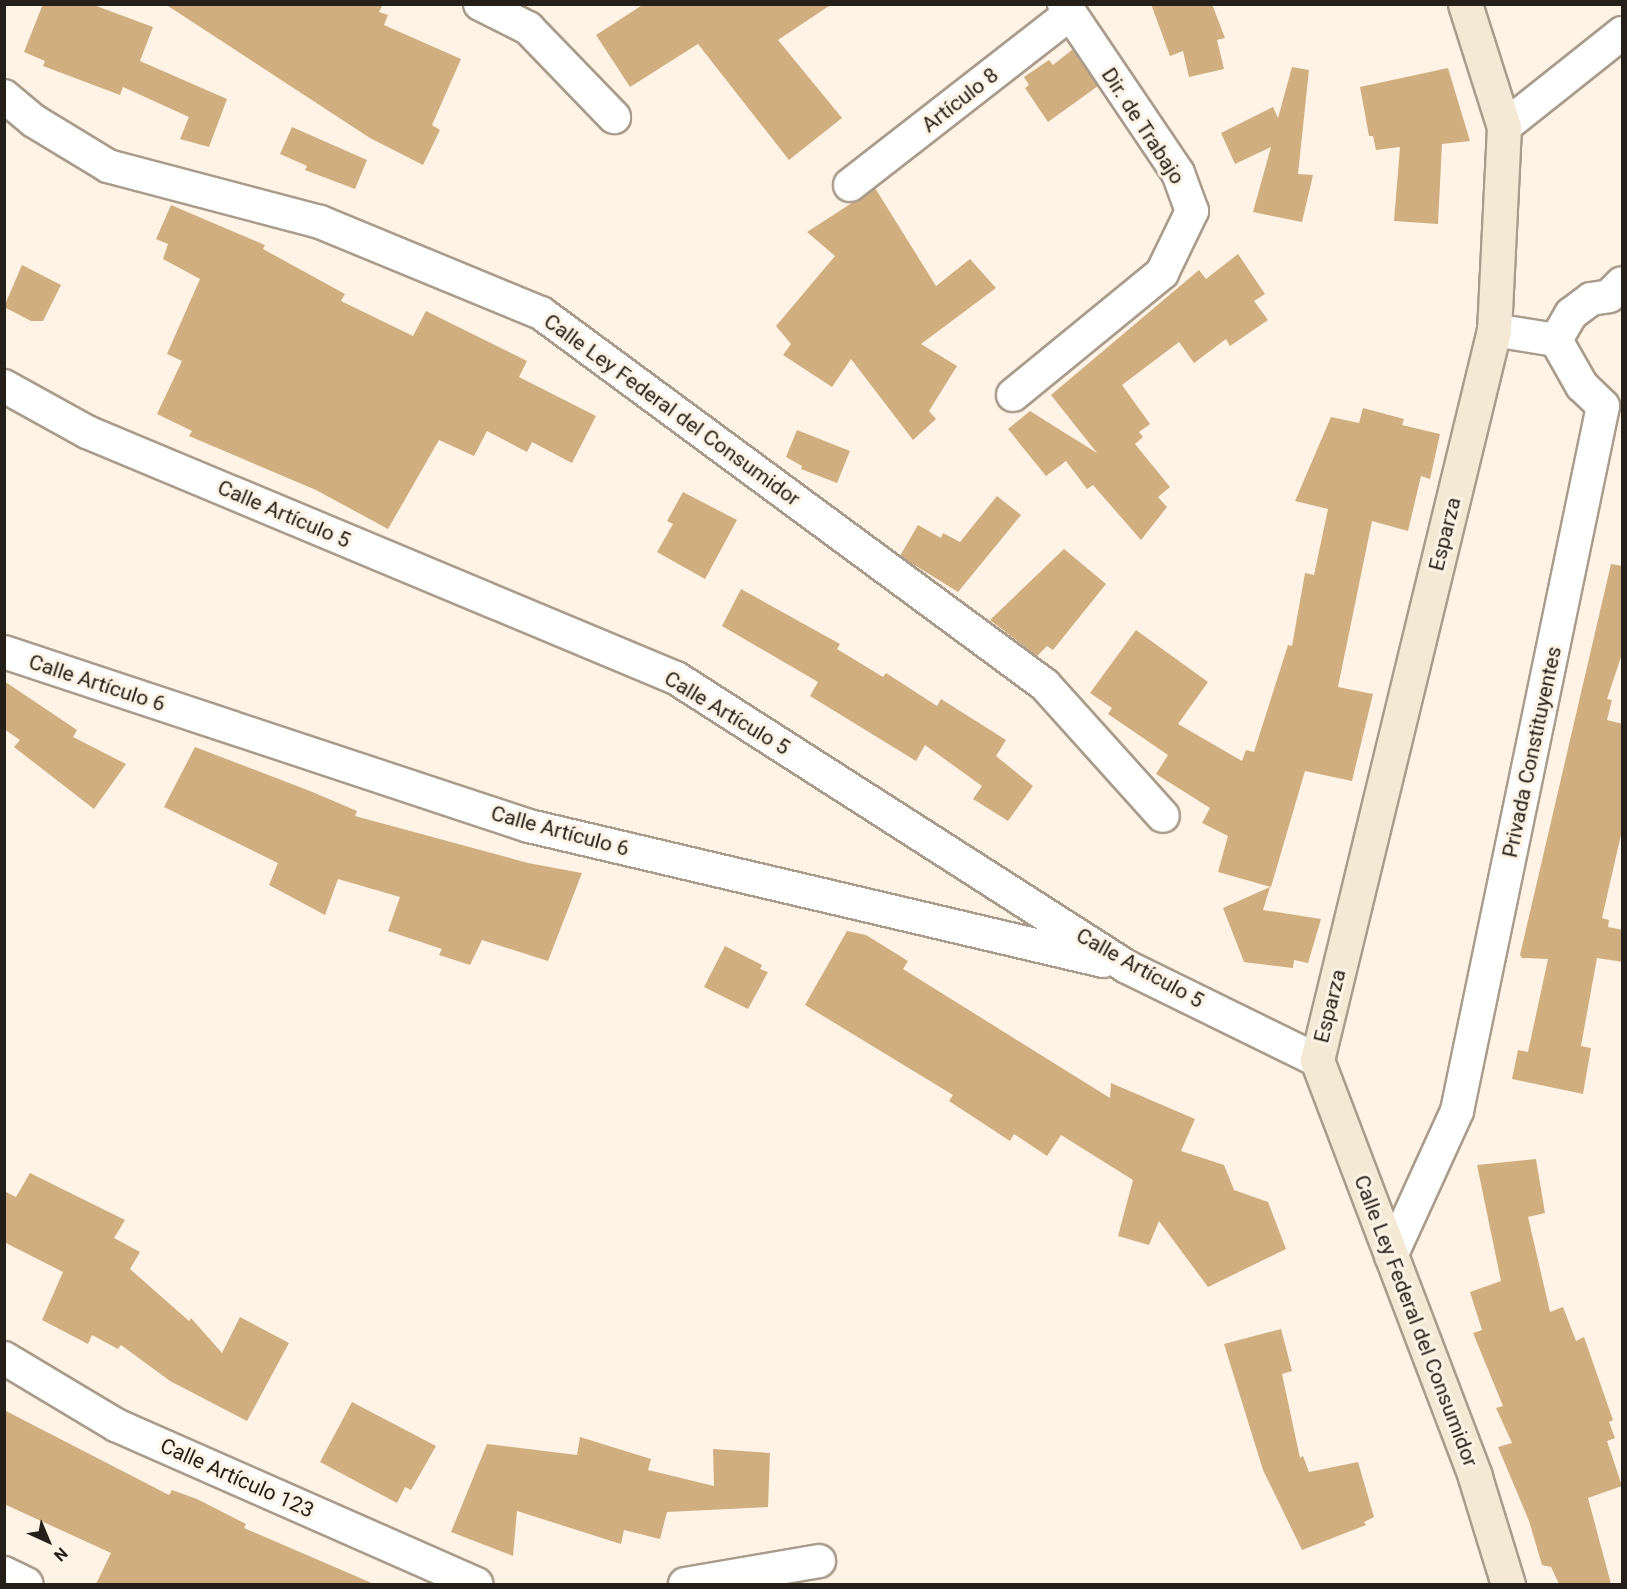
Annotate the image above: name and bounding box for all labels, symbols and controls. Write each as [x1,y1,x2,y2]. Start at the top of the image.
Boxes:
street label: Artículo 8 [917,62,1003,138]
street label: Dir. de Trabajo [1096,63,1190,189]
street label: Calle Ley Federal del Consumidor [539,309,805,511]
street label: Calle Artículo 5 [214,475,354,553]
street label: Esparza [1424,495,1466,573]
street label: Privada Constituyentes [1497,644,1567,860]
street label: Calle Artículo 6 [26,649,168,717]
street label: Calle Artículo 5 [660,666,794,760]
street label: Calle Artículo 6 [488,800,632,862]
street label: Calle Artículo 5 [1072,923,1208,1013]
street label: Esparza [1309,967,1351,1045]
street label: Calle Ley Federal del Consumidor [1349,1172,1483,1470]
street label: Calle Artículo 123 [156,1433,318,1523]
north arrow [18,1511,78,1571]
text: N [50,1544,72,1565]

